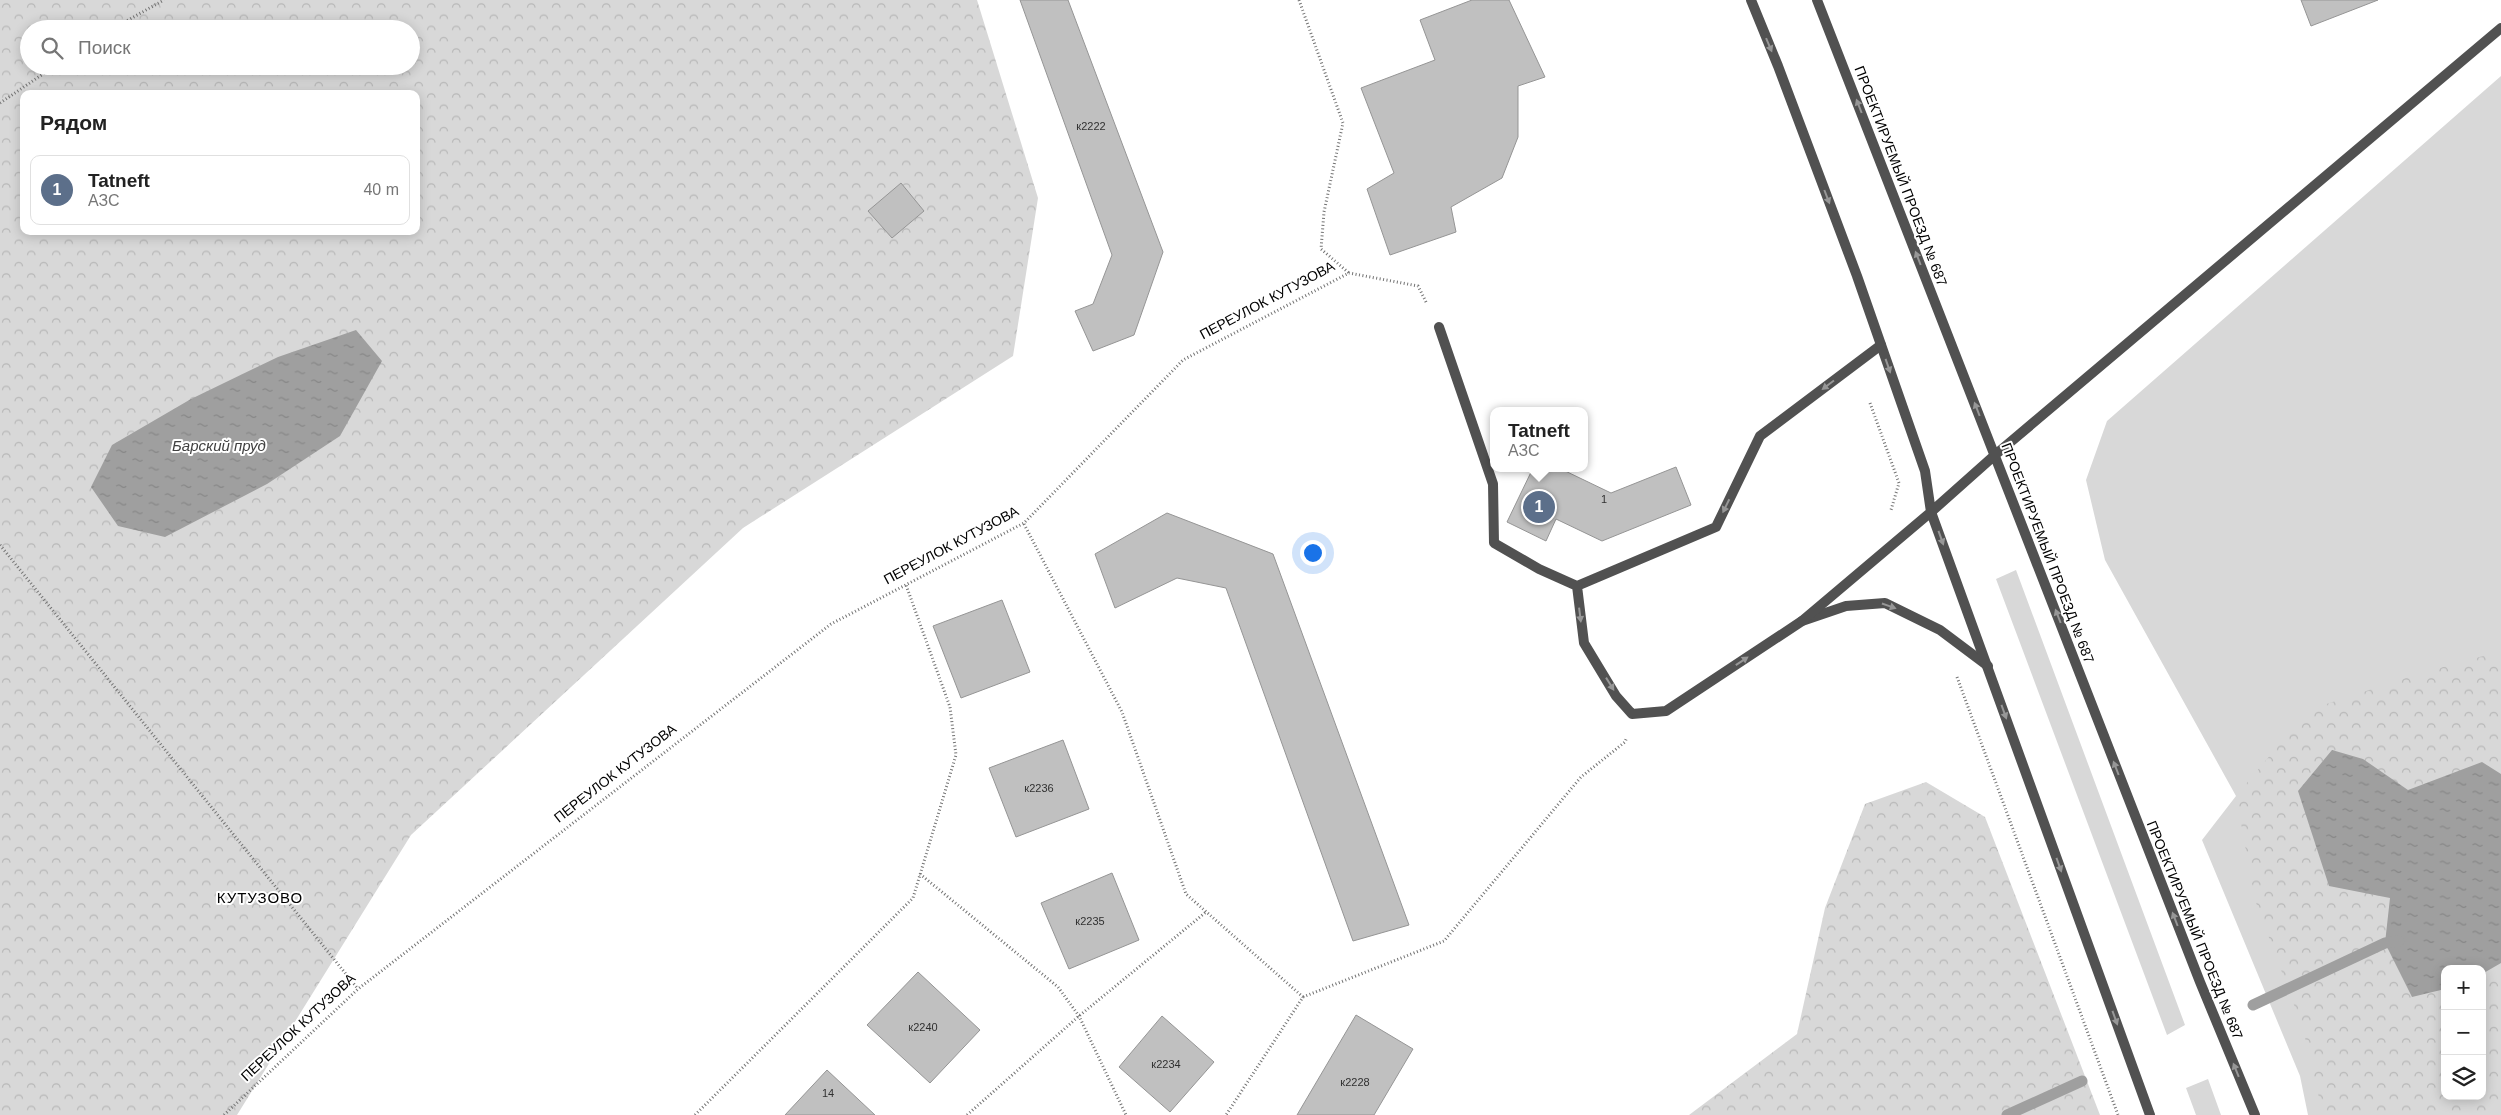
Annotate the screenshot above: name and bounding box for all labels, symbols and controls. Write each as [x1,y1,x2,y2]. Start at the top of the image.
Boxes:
search box [20,20,420,75]
icon: search [38,34,66,62]
text: Поиск [78,37,131,58]
one-way arrow [1766,38,1774,52]
street label: ПРОЕКТИРУЕМЫЙ ПРОЕЗД № 687 [1852,63,1951,289]
one-way arrow [1855,99,1862,114]
text: Рядом [40,111,107,134]
house number: к2222 [1076,120,1106,132]
text: Tatneft [88,170,150,191]
text: 1 [53,181,61,198]
text: 40 m [363,181,399,198]
one-way arrow [1823,190,1831,205]
text: АЗС [88,192,120,209]
one-way arrow [1914,250,1922,265]
street label: ПЕРЕУЛОК КУТУЗОВА [1197,257,1338,342]
one-way arrow [1884,359,1892,374]
one-way arrow [1821,380,1835,390]
one-way arrow [1973,401,1981,416]
popup [1490,407,1588,472]
text: Tatneft [1508,420,1570,441]
water label: Барский пруд [172,437,266,454]
street label: ПРОЕКТИРУЕМЫЙ ПРОЕЗД № 687 [1999,440,2098,666]
text: АЗС [1508,442,1540,459]
pin: 1 [1523,488,1555,526]
house number: 1 [1601,493,1607,505]
one-way arrow [1722,499,1730,513]
street label: ПЕРЕУЛОК КУТУЗОВА [881,502,1022,587]
one-way arrow [1938,530,1945,545]
your location [1300,540,1326,566]
one-way arrow [1882,602,1897,610]
one-way arrow [1576,607,1584,623]
one-way arrow [2053,609,2061,623]
one-way arrow [1735,656,1749,666]
one-way arrow [1605,678,1614,691]
one-way arrow [2000,705,2008,720]
street label: ПЕРЕУЛОК КУТУЗОВА [551,720,680,826]
one-way arrow [2112,761,2120,775]
house number: к2236 [1024,782,1054,794]
street label: ПРОЕКТИРУЕМЫЙ ПРОЕЗД № 687 [2144,818,2247,1042]
one-way arrow [2055,858,2063,873]
district label: КУТУЗОВО [217,889,303,906]
one-way arrow [2171,912,2179,926]
house number: к2235 [1075,915,1105,927]
map controls [2441,965,2486,1100]
button: + [2441,965,2486,1010]
street label: ПЕРЕУЛОК КУТУЗОВА [238,969,359,1084]
one-way arrow [2111,1010,2119,1025]
button: − [2441,1010,2486,1055]
house number: к2240 [908,1021,938,1033]
button: layers [2441,1055,2486,1100]
house number: к2234 [1151,1058,1181,1070]
one-way arrow [2232,1062,2240,1077]
house number: к2228 [1340,1076,1370,1088]
house number: 14 [822,1087,834,1099]

